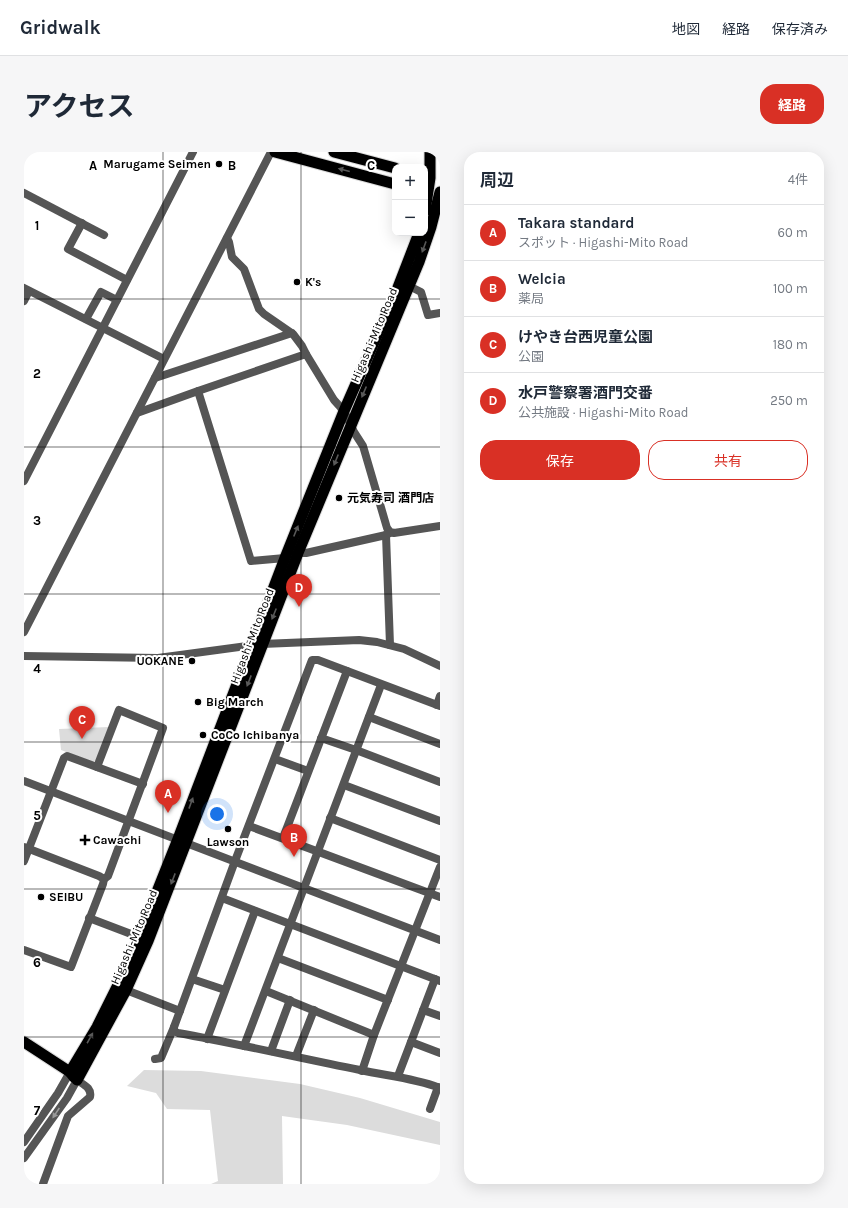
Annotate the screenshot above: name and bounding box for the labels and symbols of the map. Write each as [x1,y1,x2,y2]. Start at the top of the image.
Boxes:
place label: Marugame Seimen [103,157,211,171]
text: A [89,158,97,173]
text: B [228,158,236,173]
text: C [367,158,375,173]
marker: Marugame Seimen [214,159,224,169]
one-way arrow [338,167,350,173]
text: 1 [35,218,39,233]
one-way arrow [421,241,427,253]
place label: K's [305,275,321,289]
marker: K's [292,277,302,287]
street label: Higashi-Mito Road [348,286,400,384]
text: 2 [33,366,41,381]
one-way arrow [361,386,367,397]
one-way arrow [332,455,338,467]
place label: 元気寿司 酒門店 [347,491,434,505]
marker: 元気寿司 酒門店 [334,493,344,503]
text: 3 [33,513,41,528]
one-way arrow [293,525,299,537]
pin: D [286,574,312,607]
street label: Higashi-Mito Road [227,586,277,686]
one-way arrow [271,608,277,620]
place label: UOKANE [137,654,184,668]
marker: UOKANE [187,656,197,666]
text: 4 [33,661,41,676]
one-way arrow [245,675,251,687]
place label: Big March [206,695,264,709]
marker: Big March [193,697,203,707]
pin: C [69,706,95,739]
place label: CoCo Ichibanya [211,728,299,742]
marker: CoCo Ichibanya [198,730,208,740]
pin: A [155,780,181,813]
one-way arrow [189,796,195,808]
your location [207,804,227,824]
text: 5 [33,808,41,823]
marker: Lawson [223,824,233,834]
pin: B [281,824,307,857]
place label: Cawachi [93,833,142,847]
marker: Cawachi [80,835,90,845]
place label: Lawson [207,835,249,849]
one-way arrow [169,874,175,886]
street label: Higashi-Mito Road [108,888,160,986]
place label: SEIBU [49,890,83,904]
marker: SEIBU [36,892,46,902]
text: 6 [33,955,41,970]
one-way arrow [87,1033,94,1044]
text: 7 [34,1103,41,1118]
one-way arrow [52,1108,60,1118]

